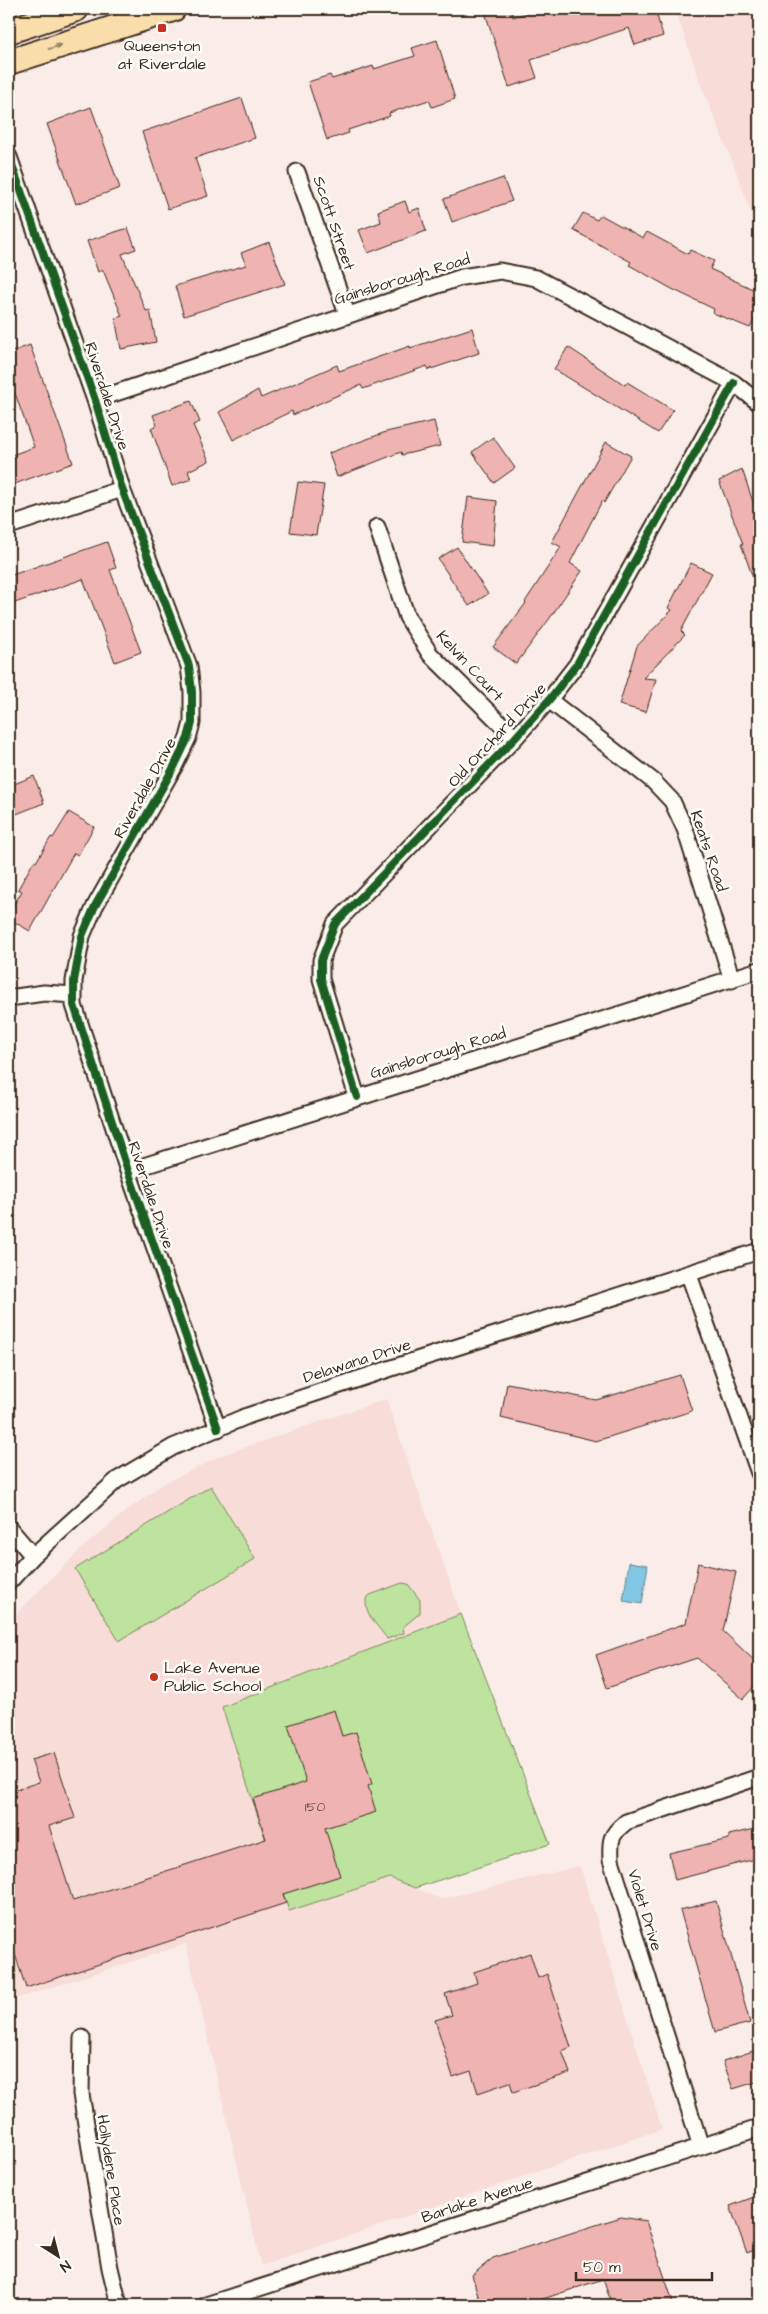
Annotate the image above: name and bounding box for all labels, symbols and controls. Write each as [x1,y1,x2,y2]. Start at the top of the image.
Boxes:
marker: Queenston at Riverdale [156,22,168,34]
place label: Queenston at Riverdale [118,35,206,75]
one-way arrow [48,42,63,50]
street label: Scott Street [308,173,361,273]
street label: Gainsborough Road [331,248,473,311]
street label: Riverdale Drive [79,339,135,453]
street label: Kelvin Court [431,626,509,707]
street label: Old Orchard Drive [443,678,552,792]
street label: Riverdale Drive [108,733,182,842]
street label: Keats Road [685,808,733,894]
street label: Gainsborough Road [367,1022,509,1085]
street label: Riverdale Drive [122,1138,180,1252]
street label: Delawana Drive [300,1333,414,1389]
place label: Lake Avenue Public School [164,1657,262,1697]
marker: Lake Avenue Public School [148,1671,160,1683]
house number: 150 [305,1797,325,1817]
street label: Violet Drive [622,1867,668,1954]
street label: Hollydene Place [90,2113,131,2228]
street label: Barlake Avenue [418,2172,536,2228]
north arrow [32,2232,82,2282]
scale bar [576,2249,712,2281]
text: N [55,2255,74,2277]
text: 50 m [583,2257,621,2278]

